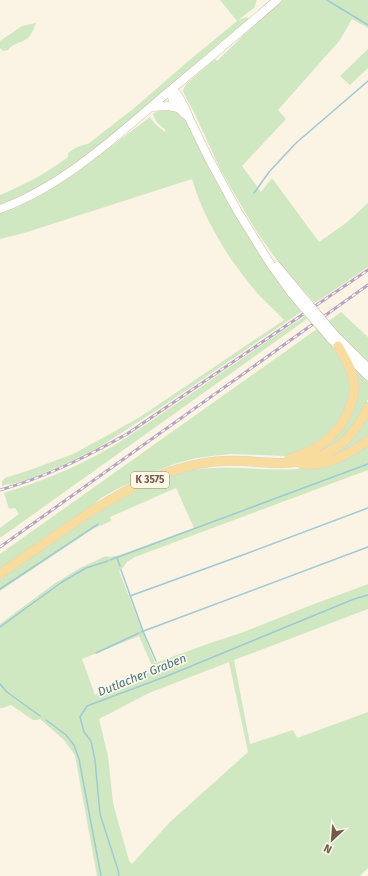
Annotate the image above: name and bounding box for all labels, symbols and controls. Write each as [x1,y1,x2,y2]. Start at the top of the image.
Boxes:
road number: K 3575 [131,472,169,488]
water label: Dutlacher Graben [96,651,188,699]
north arrow [312,820,352,860]
text: N [322,841,334,856]

